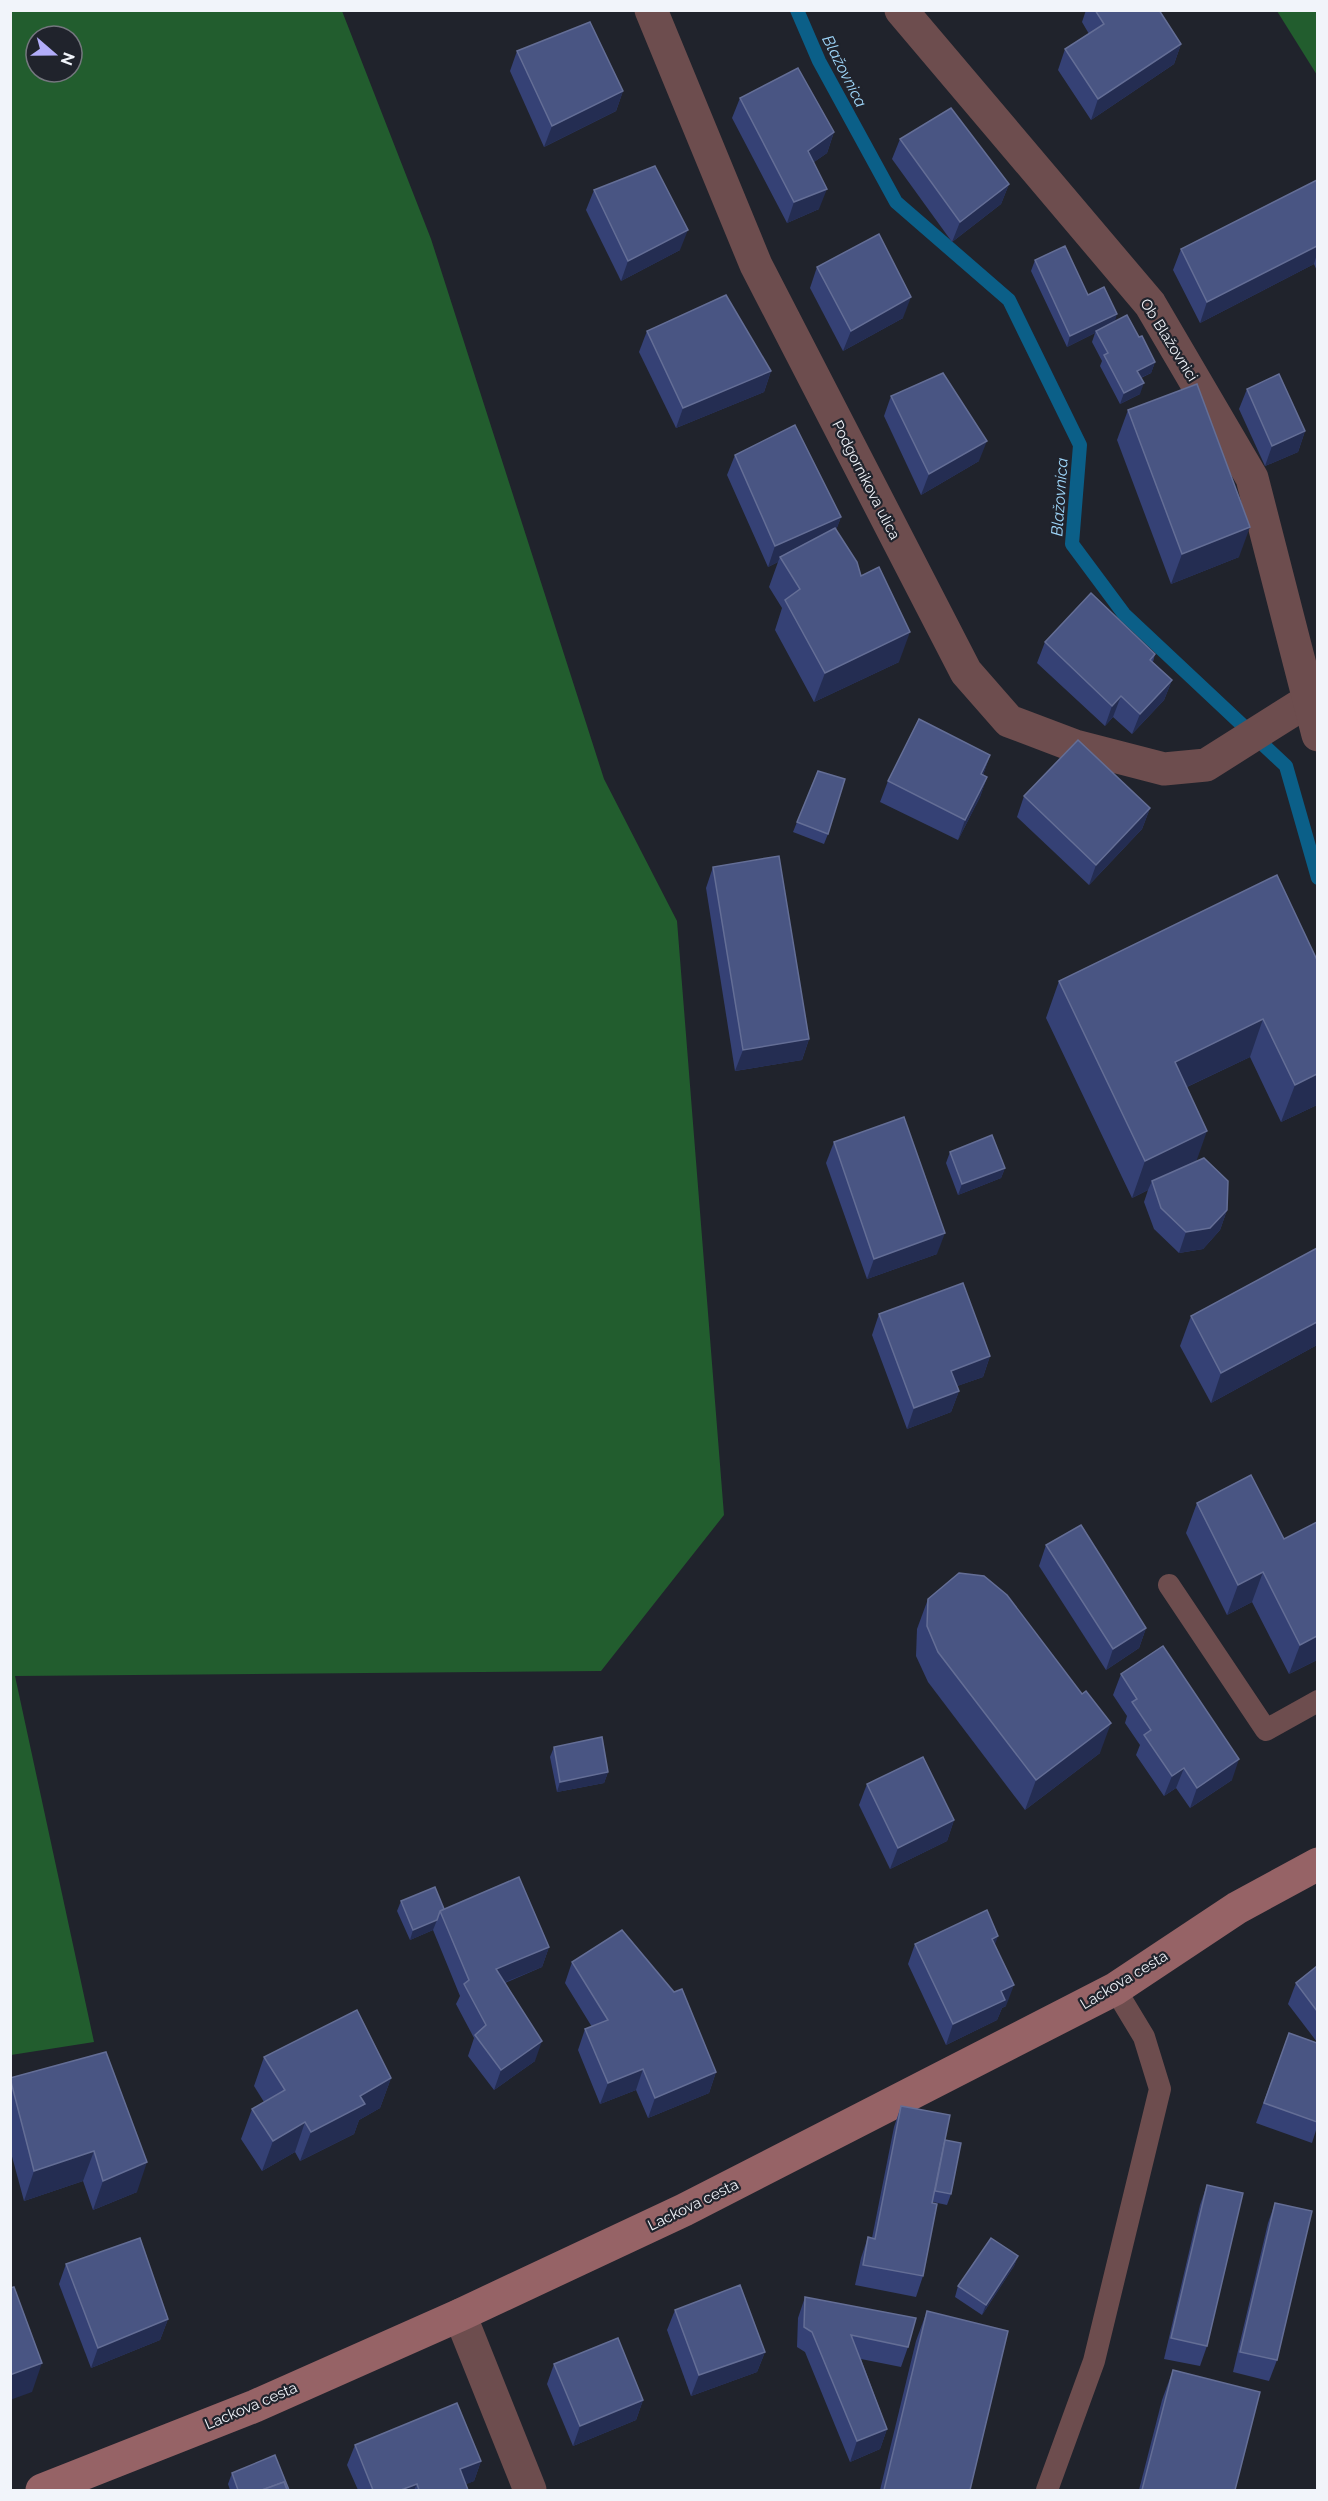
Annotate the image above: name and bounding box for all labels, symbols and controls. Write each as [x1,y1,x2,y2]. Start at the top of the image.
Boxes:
north arrow [24,24,84,84]
water label: Blažovnica [818,32,871,111]
text: N [57,50,79,68]
street label: Ob Blažovnici [1136,295,1202,385]
street label: Podgornikova ulica [828,417,904,543]
water label: Blažovnica [1047,457,1072,537]
street label: Lackova cesta [1077,1947,1171,2013]
street label: Lackova cesta [645,2175,741,2235]
street label: Lackova cesta [202,2378,300,2434]

